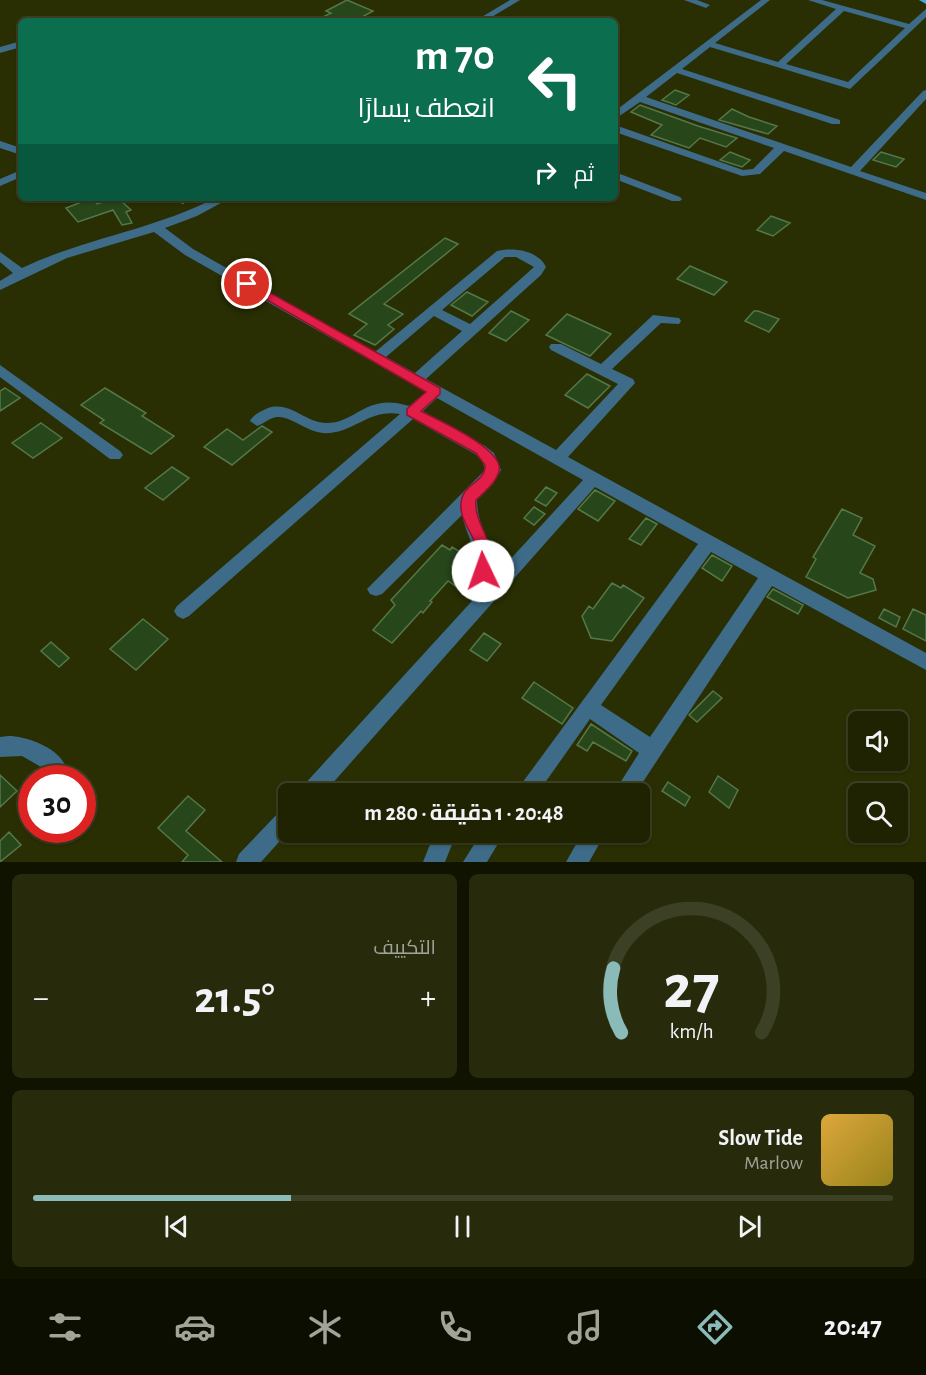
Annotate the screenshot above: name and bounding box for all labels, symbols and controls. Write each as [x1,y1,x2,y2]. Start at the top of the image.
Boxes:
text: 70 m [415,35,495,77]
icon: left [516,42,594,120]
text: انعطف يسارًا [357,95,495,122]
icon: right [529,156,562,189]
text: ثم [574,163,594,185]
pin [221,258,272,309]
icon: arrive [230,267,263,300]
position arrow [451,539,515,603]
map controls [848,711,908,843]
button: sound [848,711,908,771]
speed limit sign: 30 [18,765,96,843]
button: search [848,783,908,843]
text: 20:48 · 1 دقيقة · 280 m [364,802,564,824]
text: التكييف [373,938,436,958]
text: 27 [663,957,720,1019]
text: 21.5° [194,976,275,1021]
text: − [33,982,49,1015]
text: + [420,982,436,1015]
text: km/h [669,1021,714,1042]
text: Slow Tide [718,1127,803,1149]
text: Marlow [744,1153,803,1173]
icon: previous [160,1210,193,1243]
icon: pause [446,1210,479,1243]
icon: next [733,1210,766,1243]
icon: filters [44,1306,86,1348]
icon: car [174,1306,216,1348]
icon: climate [304,1306,346,1348]
icon: phone [434,1306,476,1348]
icon: music [564,1306,606,1348]
icon: directions [694,1306,736,1348]
text: 20:47 [824,1313,882,1340]

